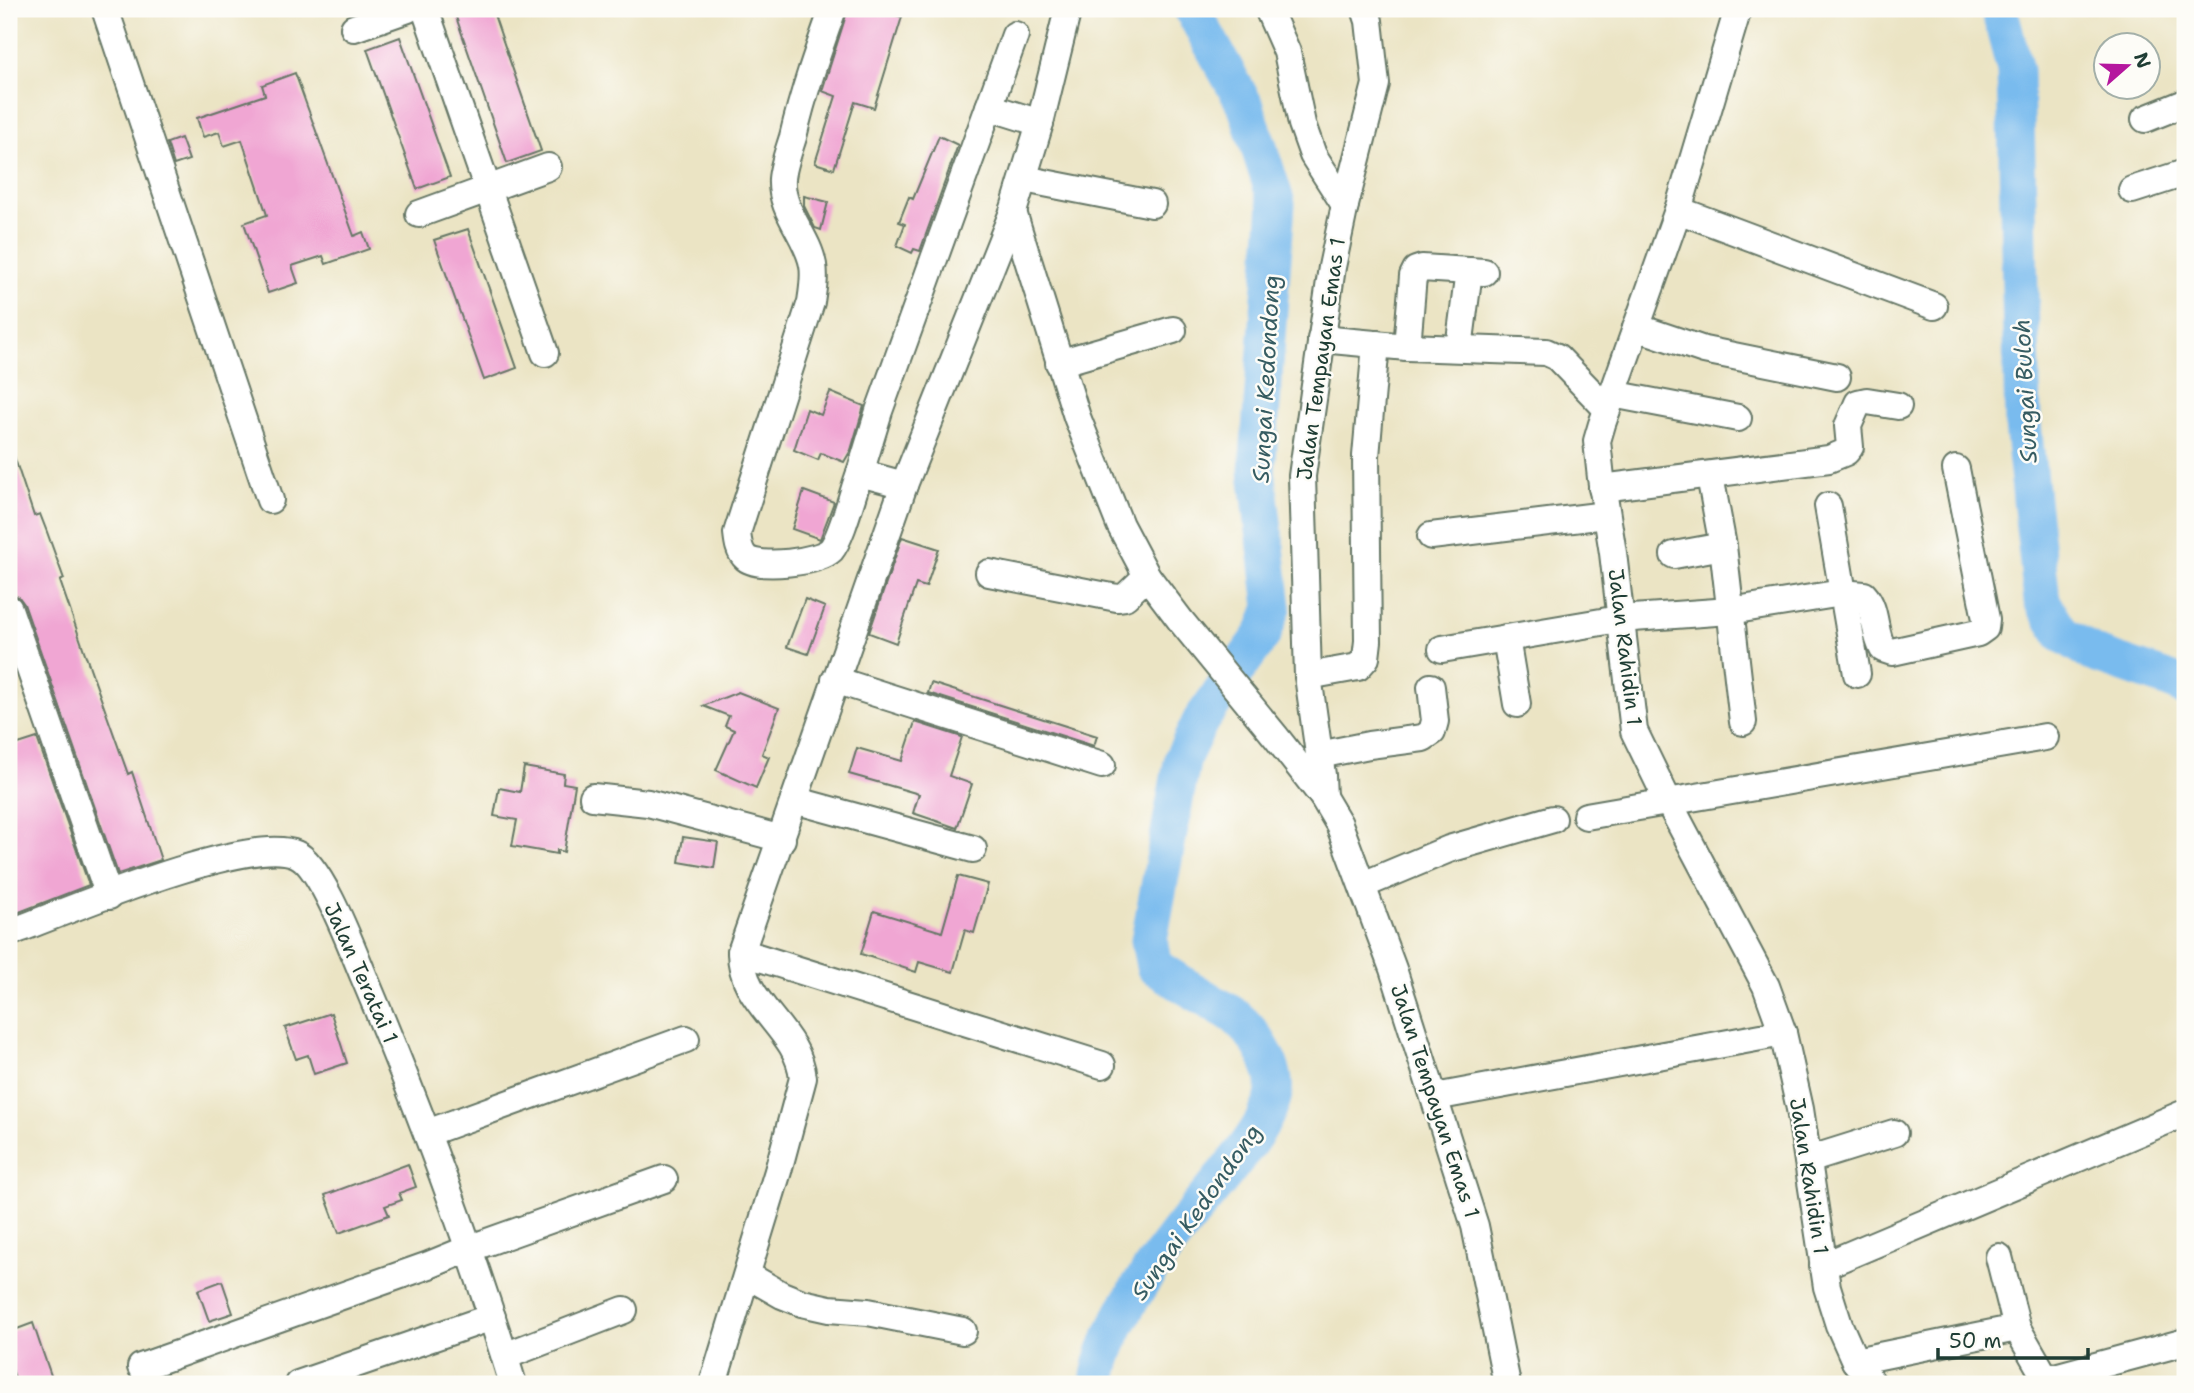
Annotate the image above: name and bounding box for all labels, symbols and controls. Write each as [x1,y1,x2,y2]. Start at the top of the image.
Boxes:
north arrow [2092,32,2162,102]
text: N [2128,49,2157,72]
street label: Jalan Tempayan Emas 1 [1290,236,1352,482]
water label: Sungai Kedondong [1246,274,1286,484]
water label: Sungai Buloh [2006,318,2044,464]
street label: Jalan Rahidin 1 [1601,567,1649,727]
street label: Jalan Teratai 1 [317,898,405,1048]
street label: Jalan Tempayan Emas 1 [1384,980,1486,1222]
street label: Jalan Rahidin 1 [1783,1096,1835,1256]
water label: Sungai Kedondong [1124,1118,1268,1306]
scale bar [1938,1316,2089,1360]
text: 50 m [1949,1327,2002,1355]

